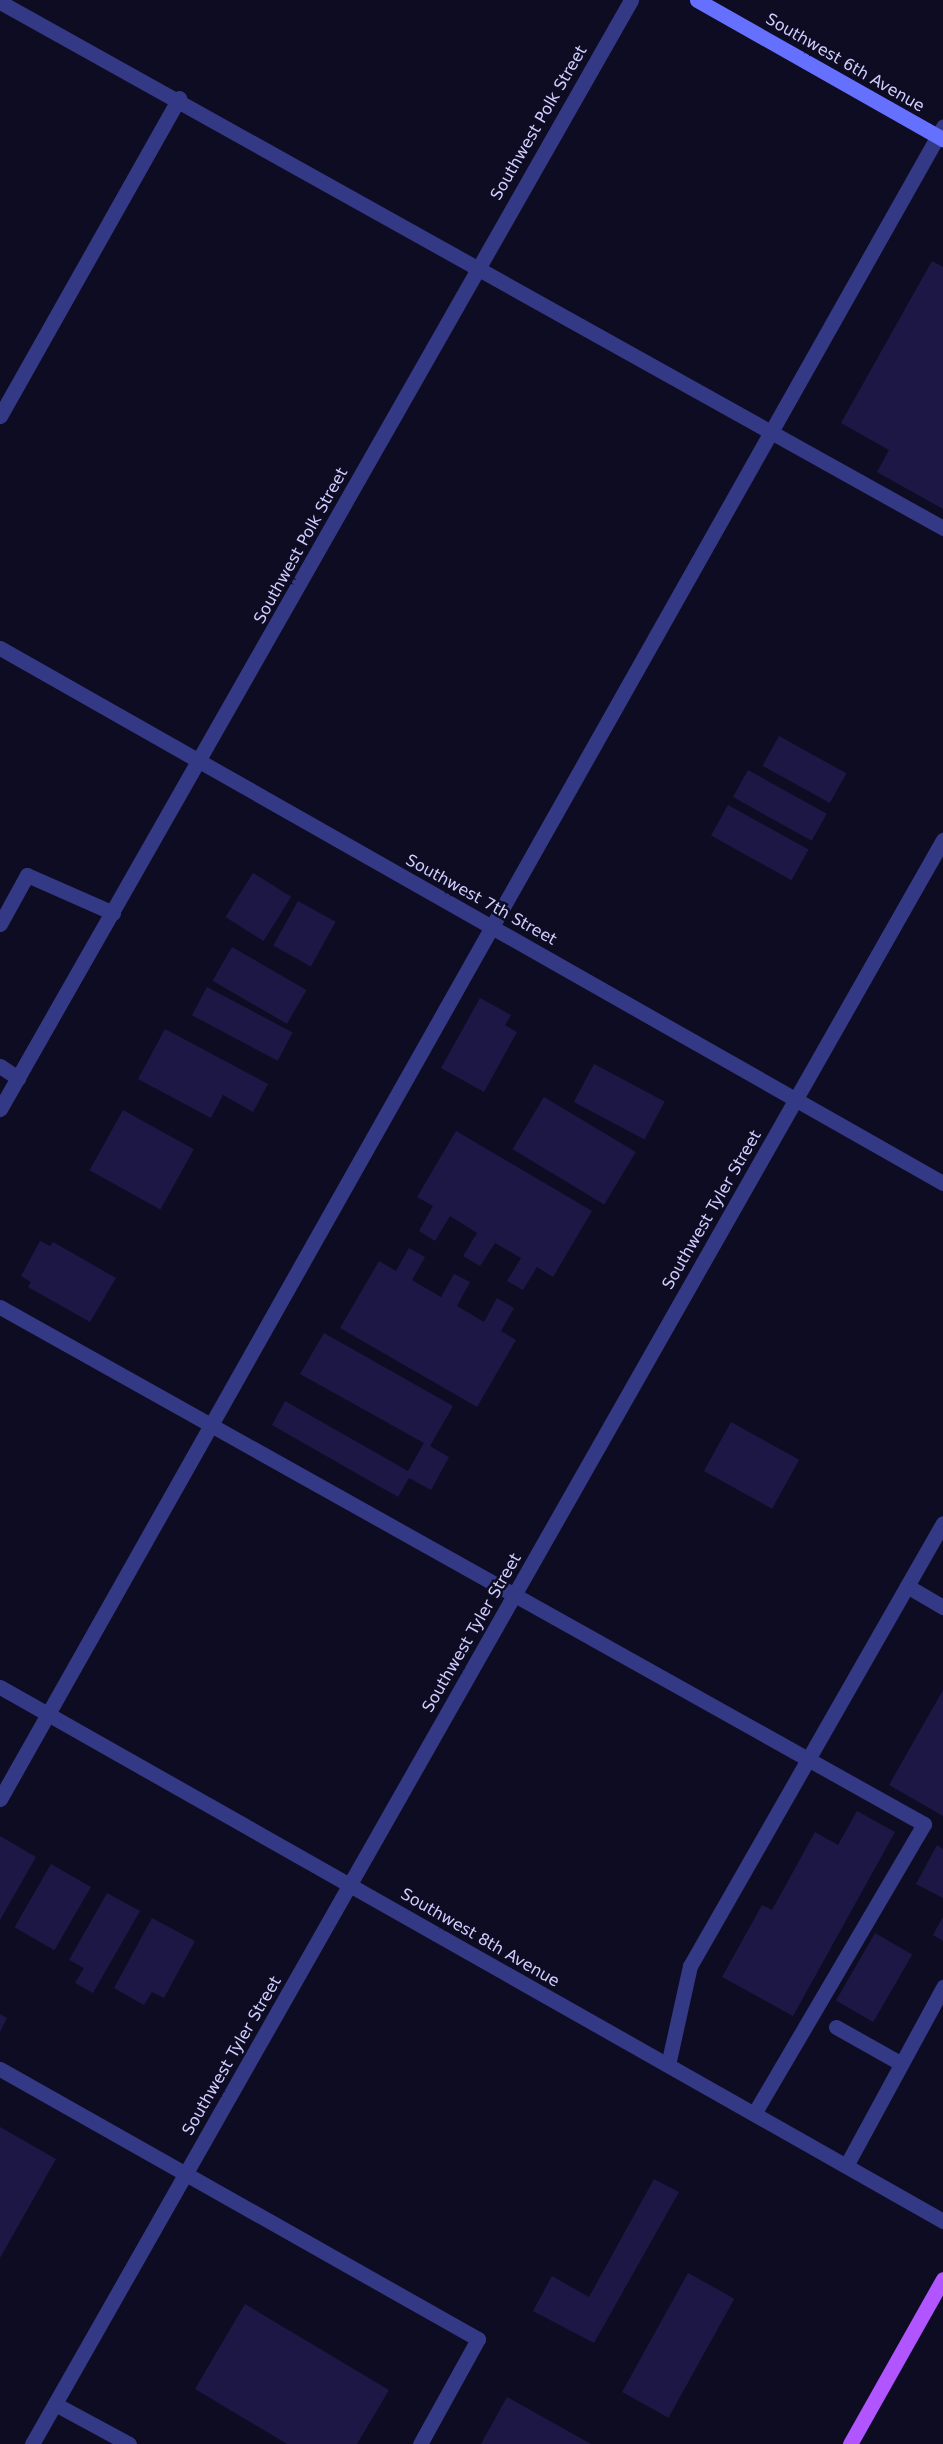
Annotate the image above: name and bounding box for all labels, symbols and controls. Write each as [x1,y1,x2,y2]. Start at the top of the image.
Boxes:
street label: Southwest 6th Avenue [762,10,928,116]
street label: Southwest Polk Street [487,42,591,204]
street label: Southwest Polk Street [250,465,352,627]
street label: Southwest 7th Street [402,851,560,949]
street label: Southwest Tyler Street [659,1127,765,1293]
street label: Southwest Tyler Street [419,1550,525,1716]
street label: Southwest 8th Avenue [397,1885,563,1991]
street label: Southwest Tyler Street [179,1973,285,2139]

